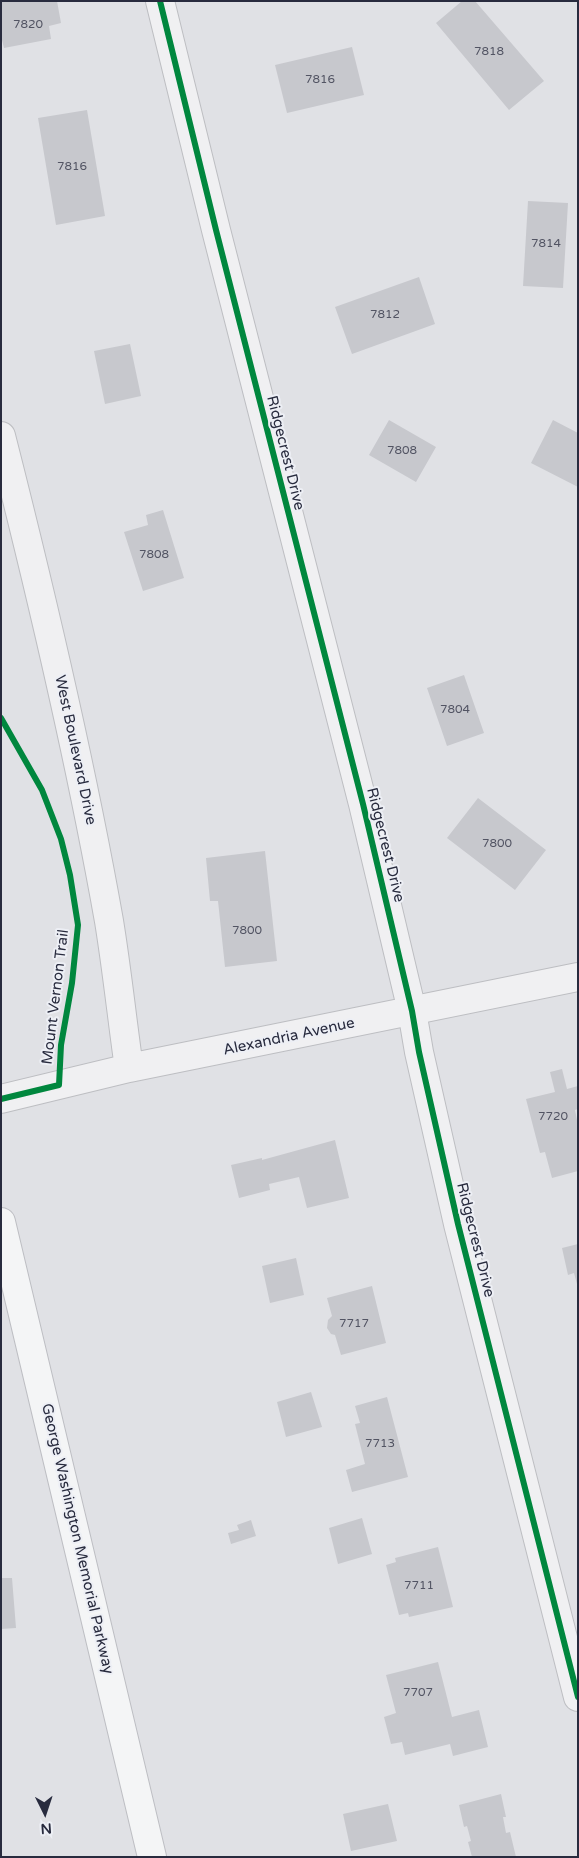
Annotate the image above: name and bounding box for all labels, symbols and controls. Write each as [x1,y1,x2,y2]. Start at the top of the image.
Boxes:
house number: 7820 [13,18,43,32]
house number: 7818 [474,45,504,59]
house number: 7816 [305,73,335,87]
house number: 7816 [57,160,87,174]
house number: 7814 [531,237,561,251]
house number: 7812 [370,308,400,322]
street label: Ridgecrest Drive [262,394,308,512]
house number: 7808 [387,444,417,458]
house number: 7808 [139,548,169,562]
street label: West Boulevard Drive [50,673,100,827]
house number: 7804 [440,703,470,717]
street label: Ridgecrest Drive [362,786,408,904]
house number: 7800 [482,837,512,851]
house number: 7800 [232,924,262,938]
street label: Mount Vernon Trail [39,928,73,1066]
street label: Alexandria Avenue [222,1014,356,1060]
house number: 7720 [538,1110,568,1124]
street label: Ridgecrest Drive [452,1181,498,1299]
house number: 7717 [339,1317,369,1331]
street label: George Washington Memorial Parkway [37,1402,117,1676]
house number: 7713 [365,1437,395,1451]
house number: 7711 [404,1579,434,1593]
house number: 7707 [403,1686,433,1700]
north arrow [20,1788,70,1838]
text: N [40,1820,52,1837]

